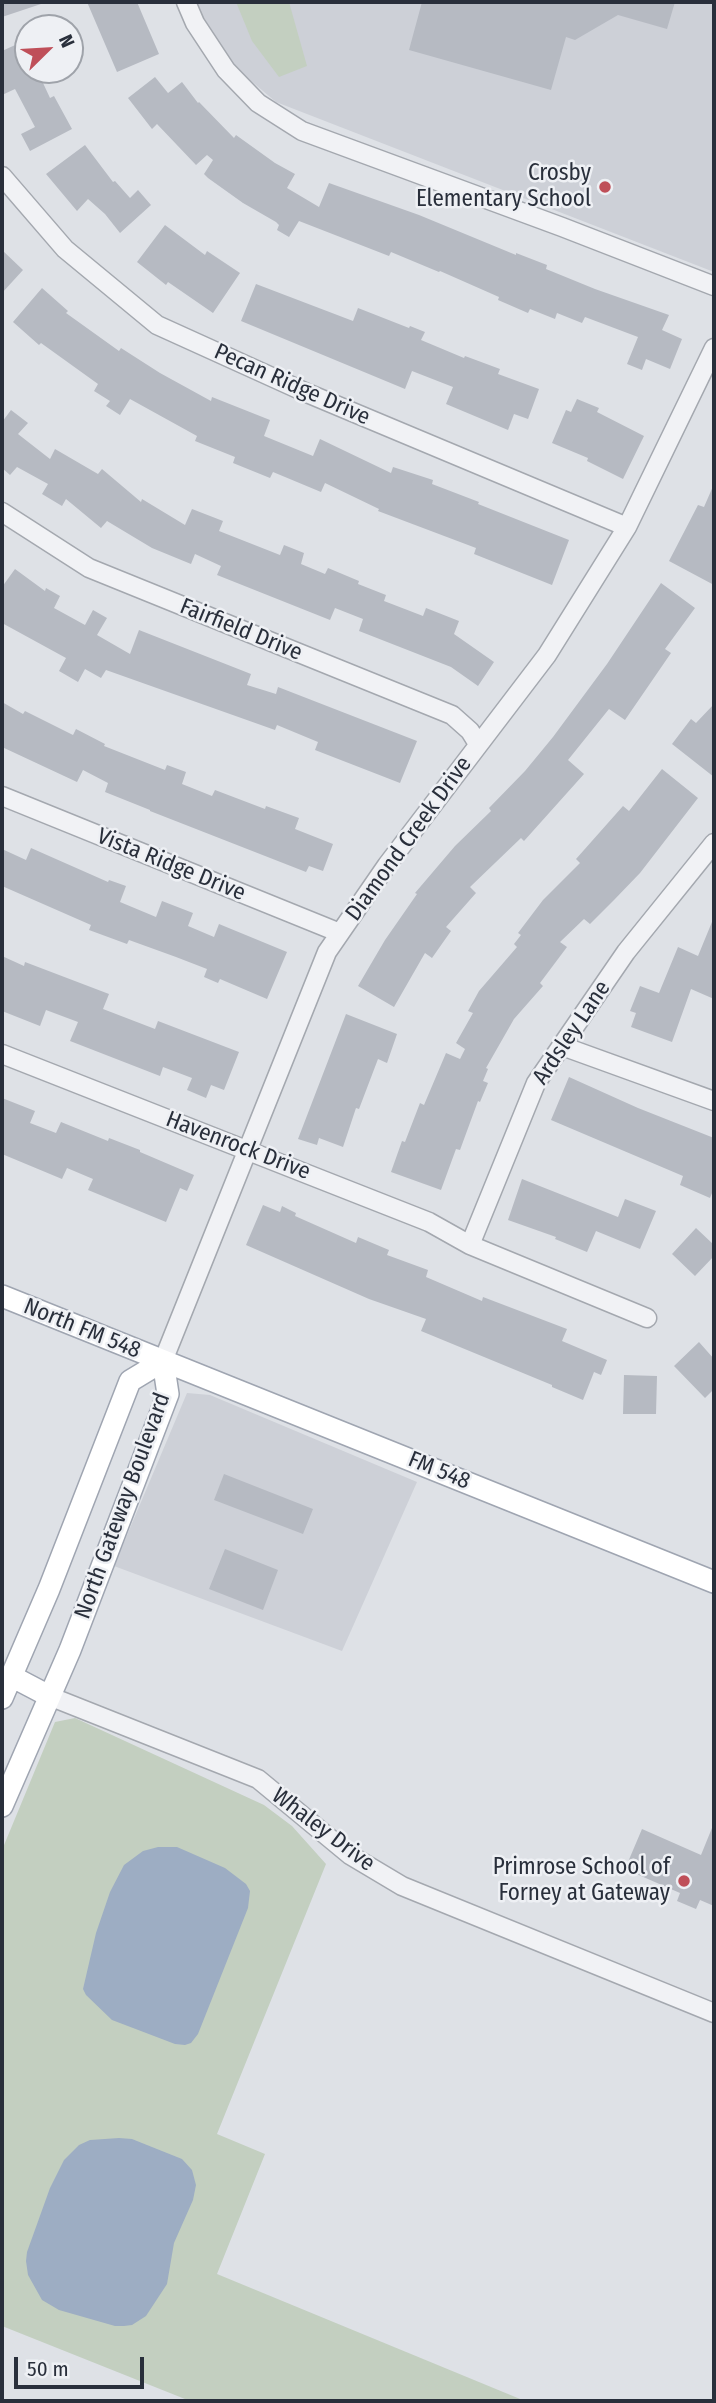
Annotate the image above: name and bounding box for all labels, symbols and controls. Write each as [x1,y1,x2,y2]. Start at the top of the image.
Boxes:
north arrow [14,14,84,84]
text: N [54,31,80,51]
place label: Crosby Elementary School [416,160,591,214]
marker: Crosby Elementary School [597,179,613,195]
street label: Pecan Ridge Drive [210,338,374,432]
street label: Fairfield Drive [176,593,306,667]
street label: Diamond Creek Drive [340,751,478,927]
street label: Vista Ridge Drive [93,823,249,907]
street label: Ardsley Lane [527,976,617,1090]
street label: Havenrock Drive [162,1106,314,1186]
street label: North FM 548 [19,1293,145,1365]
street label: North Gateway Boulevard [69,1389,177,1623]
street label: FM 548 [404,1446,474,1496]
street label: Whaley Drive [266,1782,380,1878]
place label: Primrose School of Forney at Gateway [493,1854,670,1908]
marker: Primrose School of Forney at Gateway [676,1873,692,1889]
scale bar [18,2344,147,2388]
text: 50 m [27,2356,69,2382]

